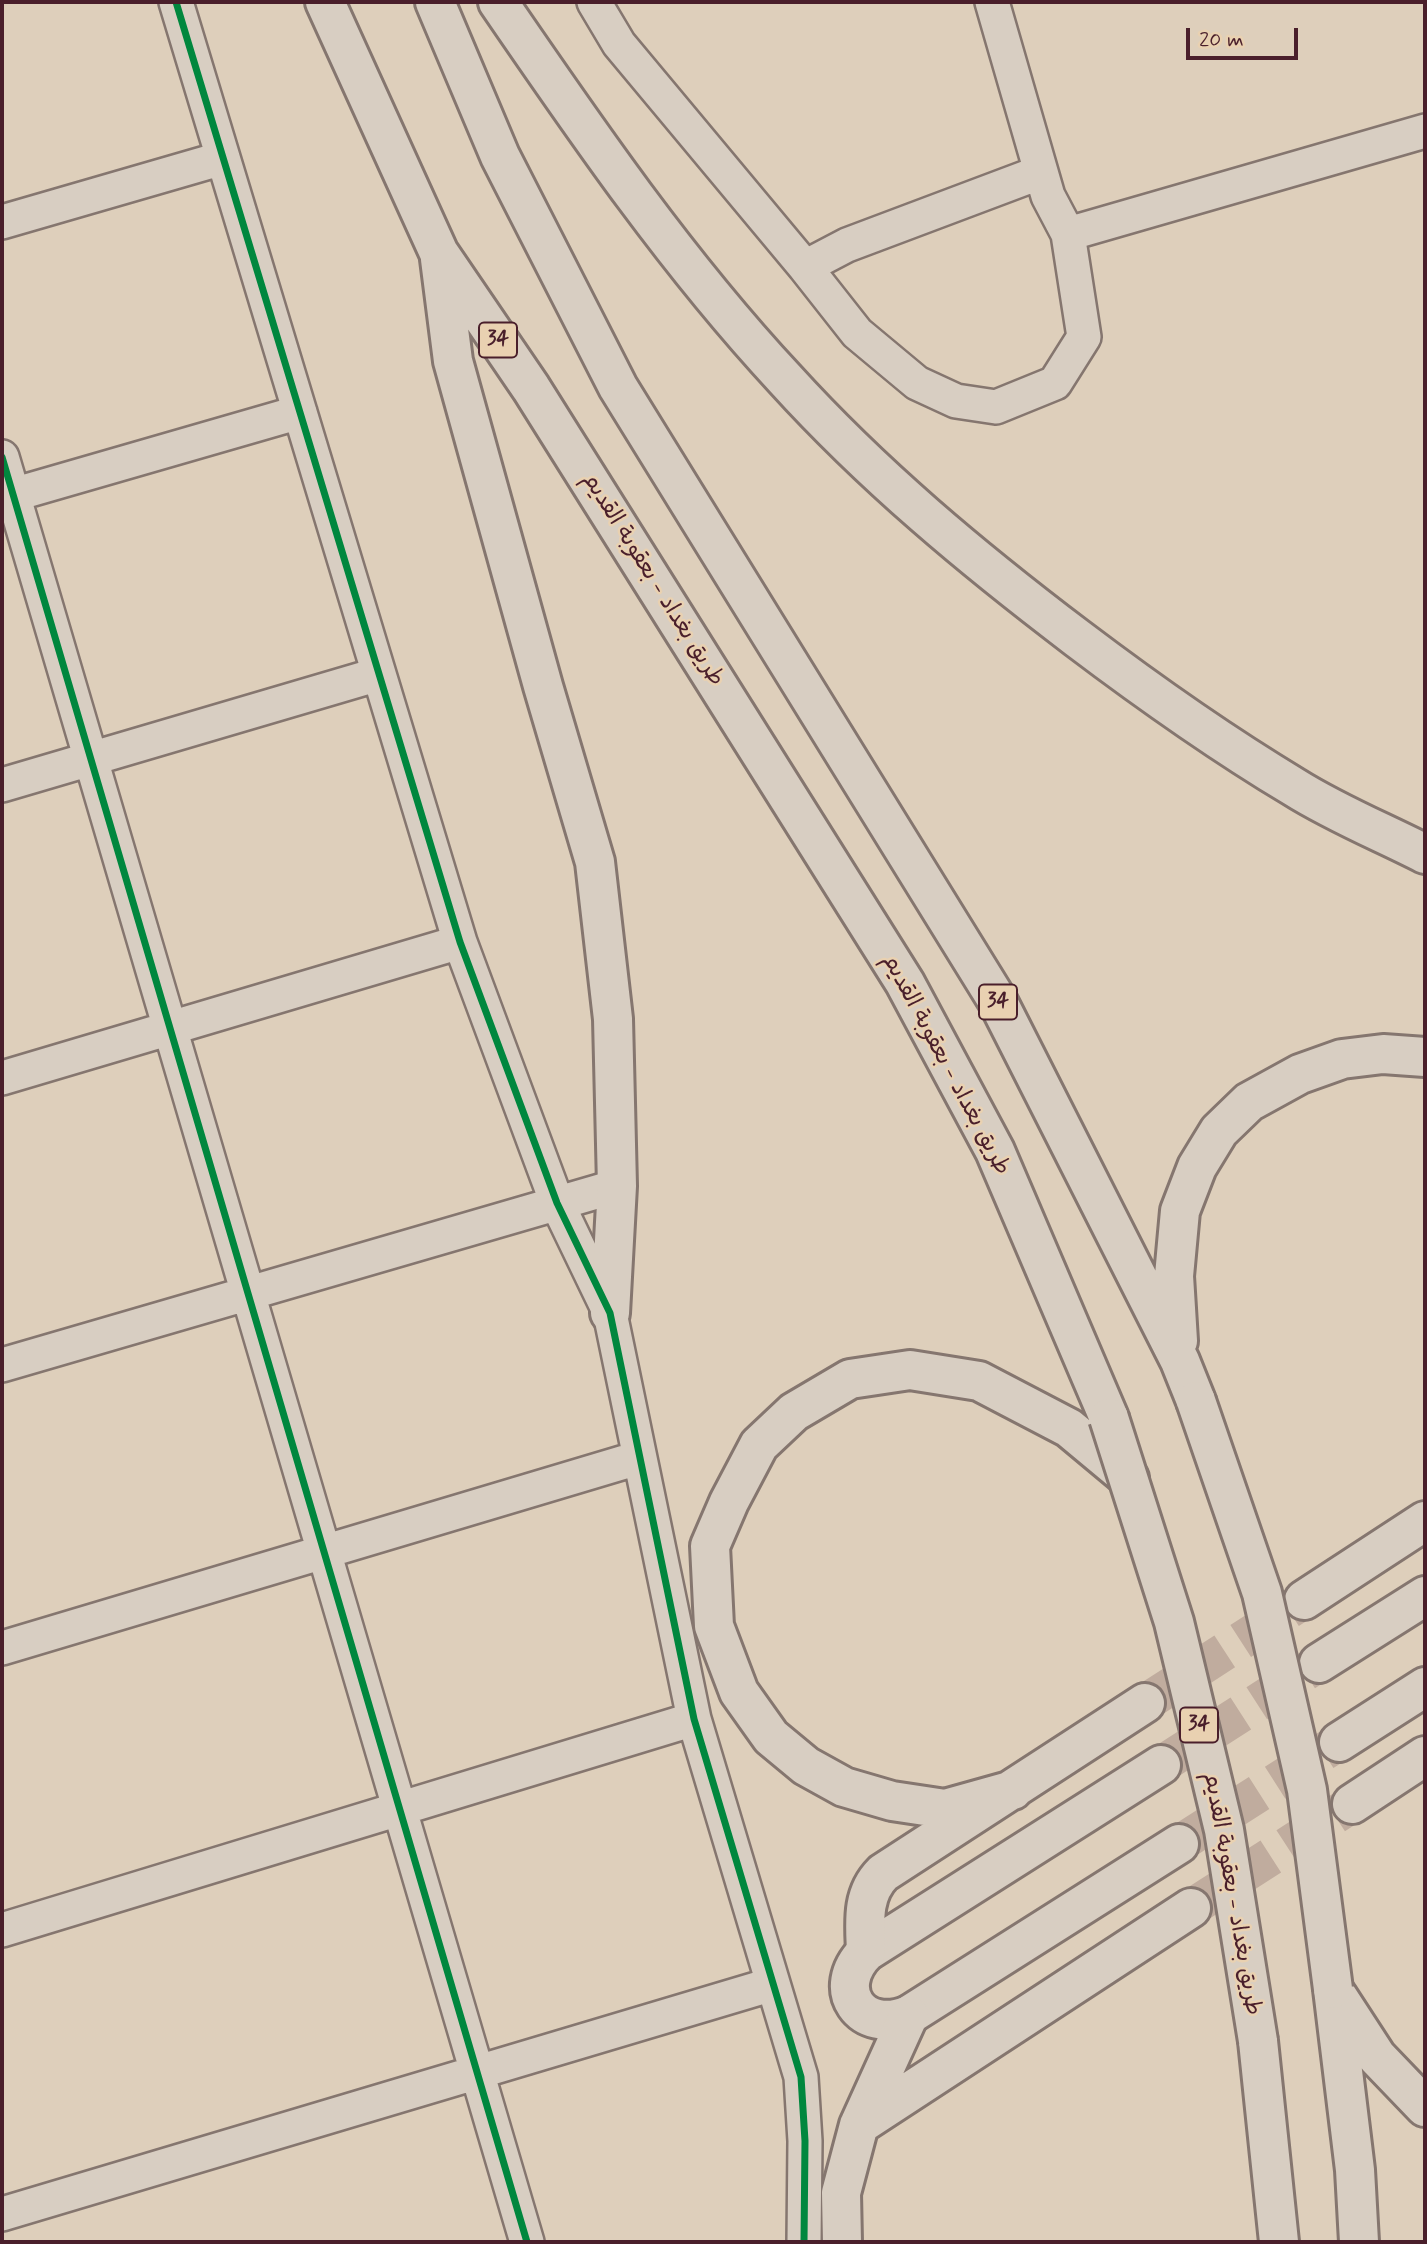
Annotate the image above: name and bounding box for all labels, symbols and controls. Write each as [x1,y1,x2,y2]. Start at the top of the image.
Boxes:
scale bar [1189,14,1301,58]
text: 20 m [1199,26,1244,54]
road number: 34 [479,322,517,358]
street label: طريق بغداد - بعقوبة القديم [575,468,729,692]
street label: طريق بغداد - بعقوبة القديم [875,950,1015,1180]
road number: 34 [979,984,1017,1020]
road number: 34 [1180,1708,1218,1742]
street label: طريق بغداد - بعقوبة القديم [1196,1770,1266,2018]

